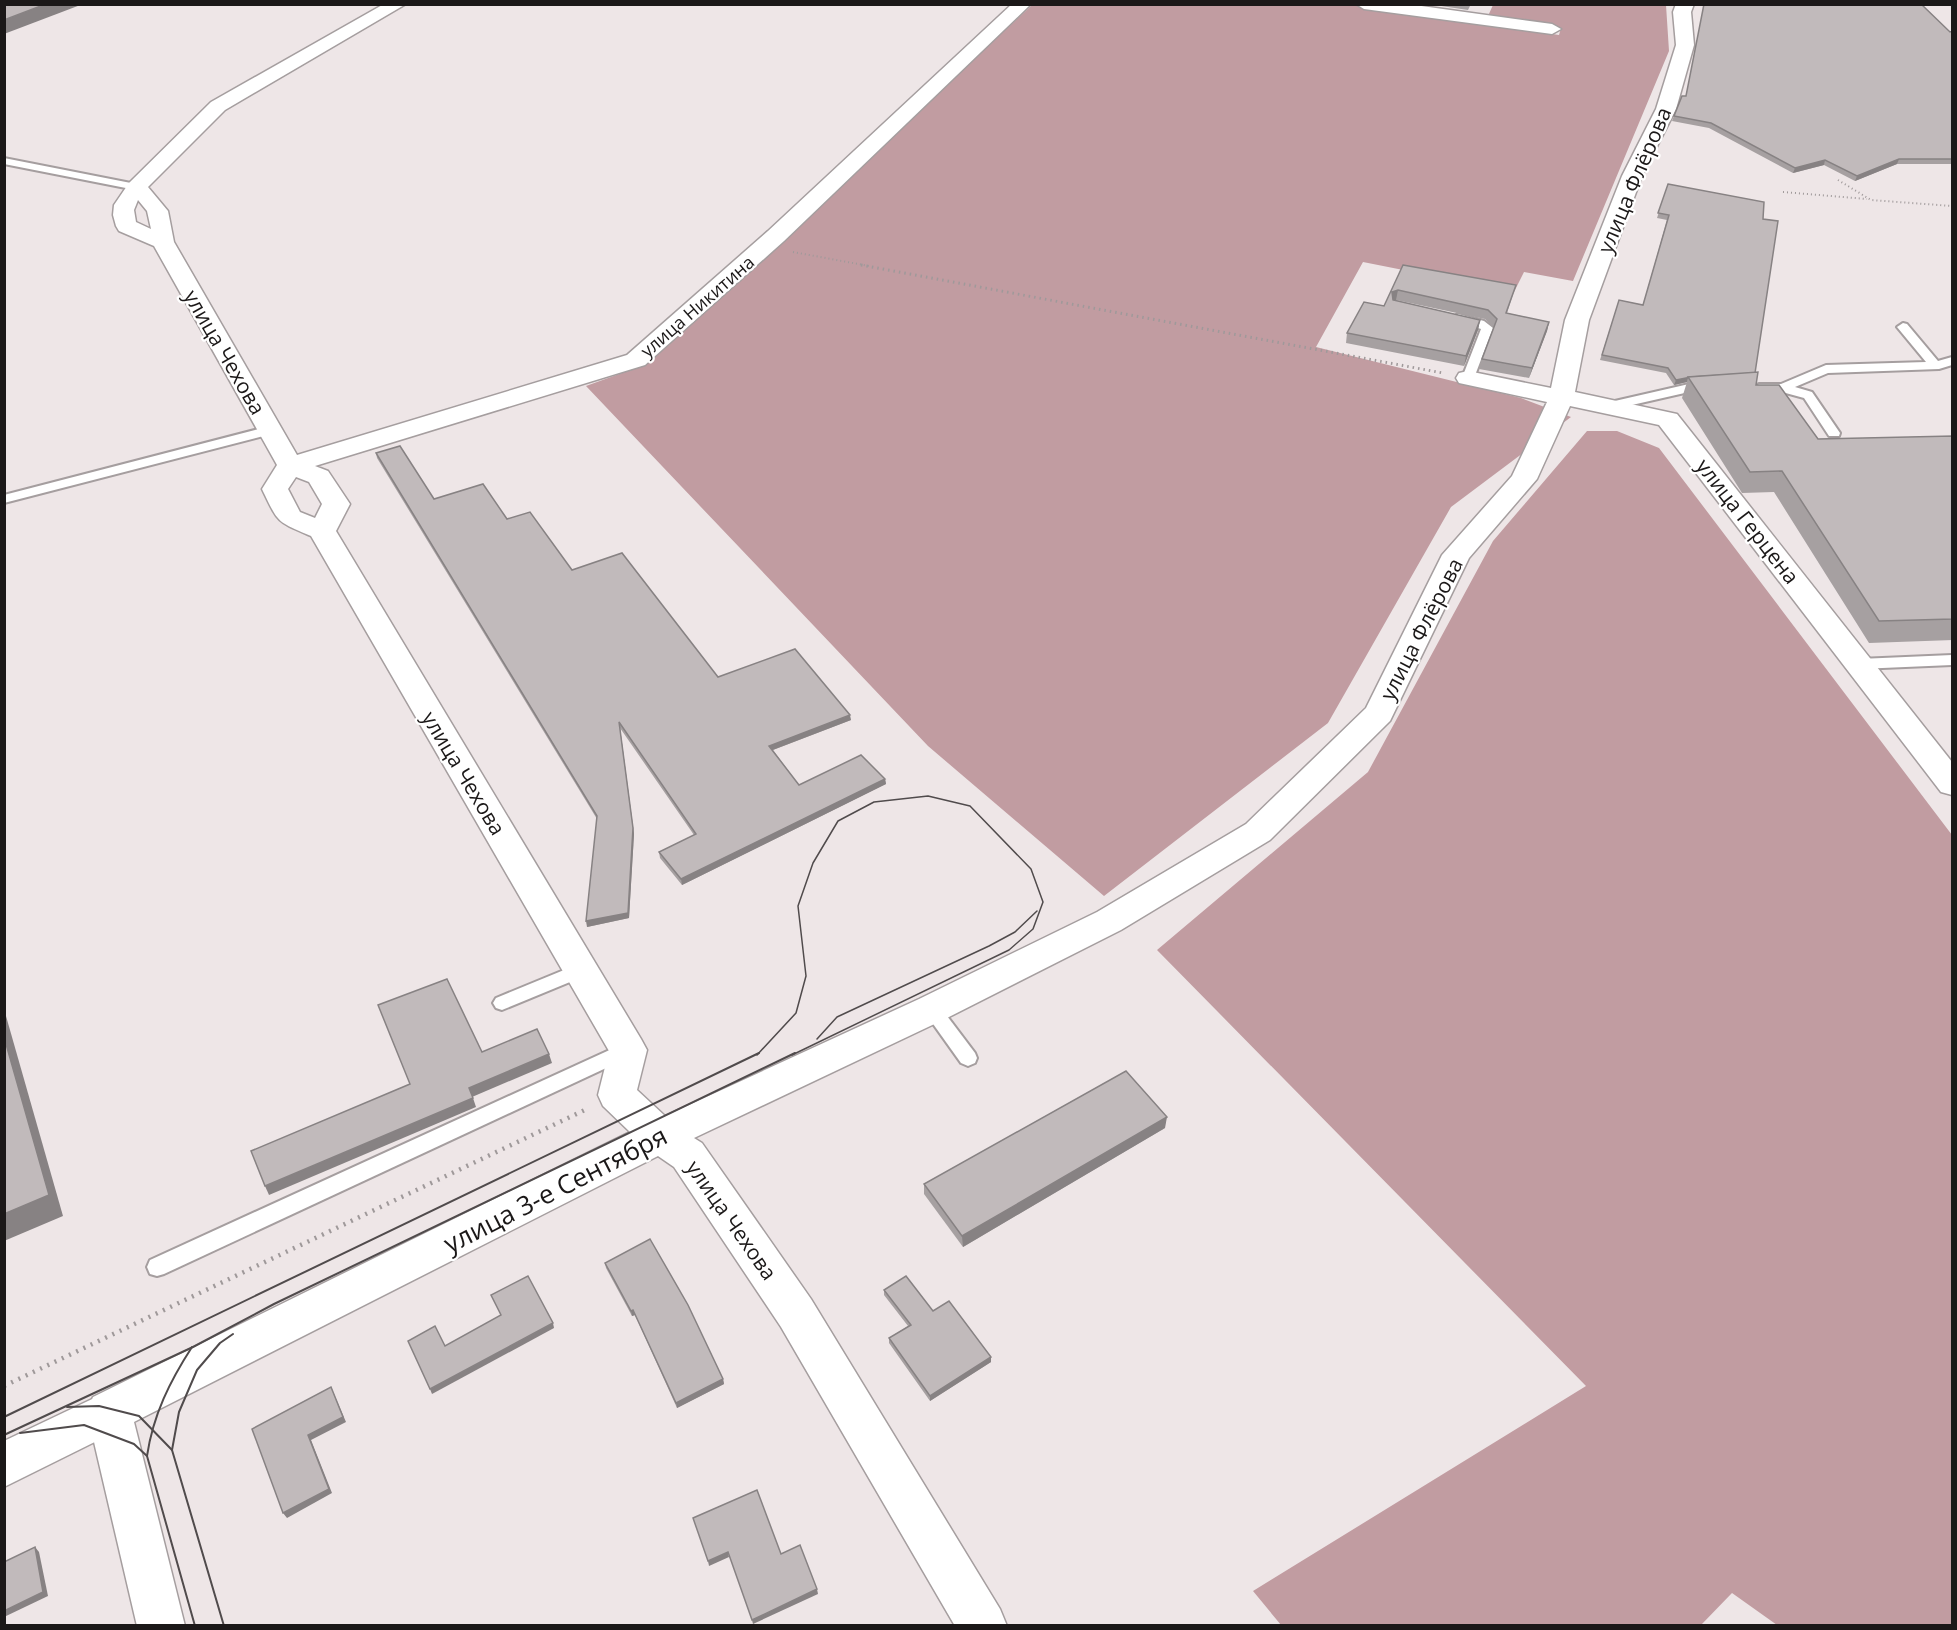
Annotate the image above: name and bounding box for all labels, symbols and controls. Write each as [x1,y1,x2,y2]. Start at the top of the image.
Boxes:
street label: улица Флёрова [1591,103,1677,257]
street label: улица Никитина [635,250,759,362]
street label: улица Чехова [178,284,272,420]
street label: улица Герцена [1690,453,1806,589]
street label: улица Флёрова [1373,553,1469,705]
street label: улица Чехова [416,706,512,840]
street label: улица 3-е Сентября [437,1117,673,1261]
street label: улица Чехова [680,1155,784,1285]

